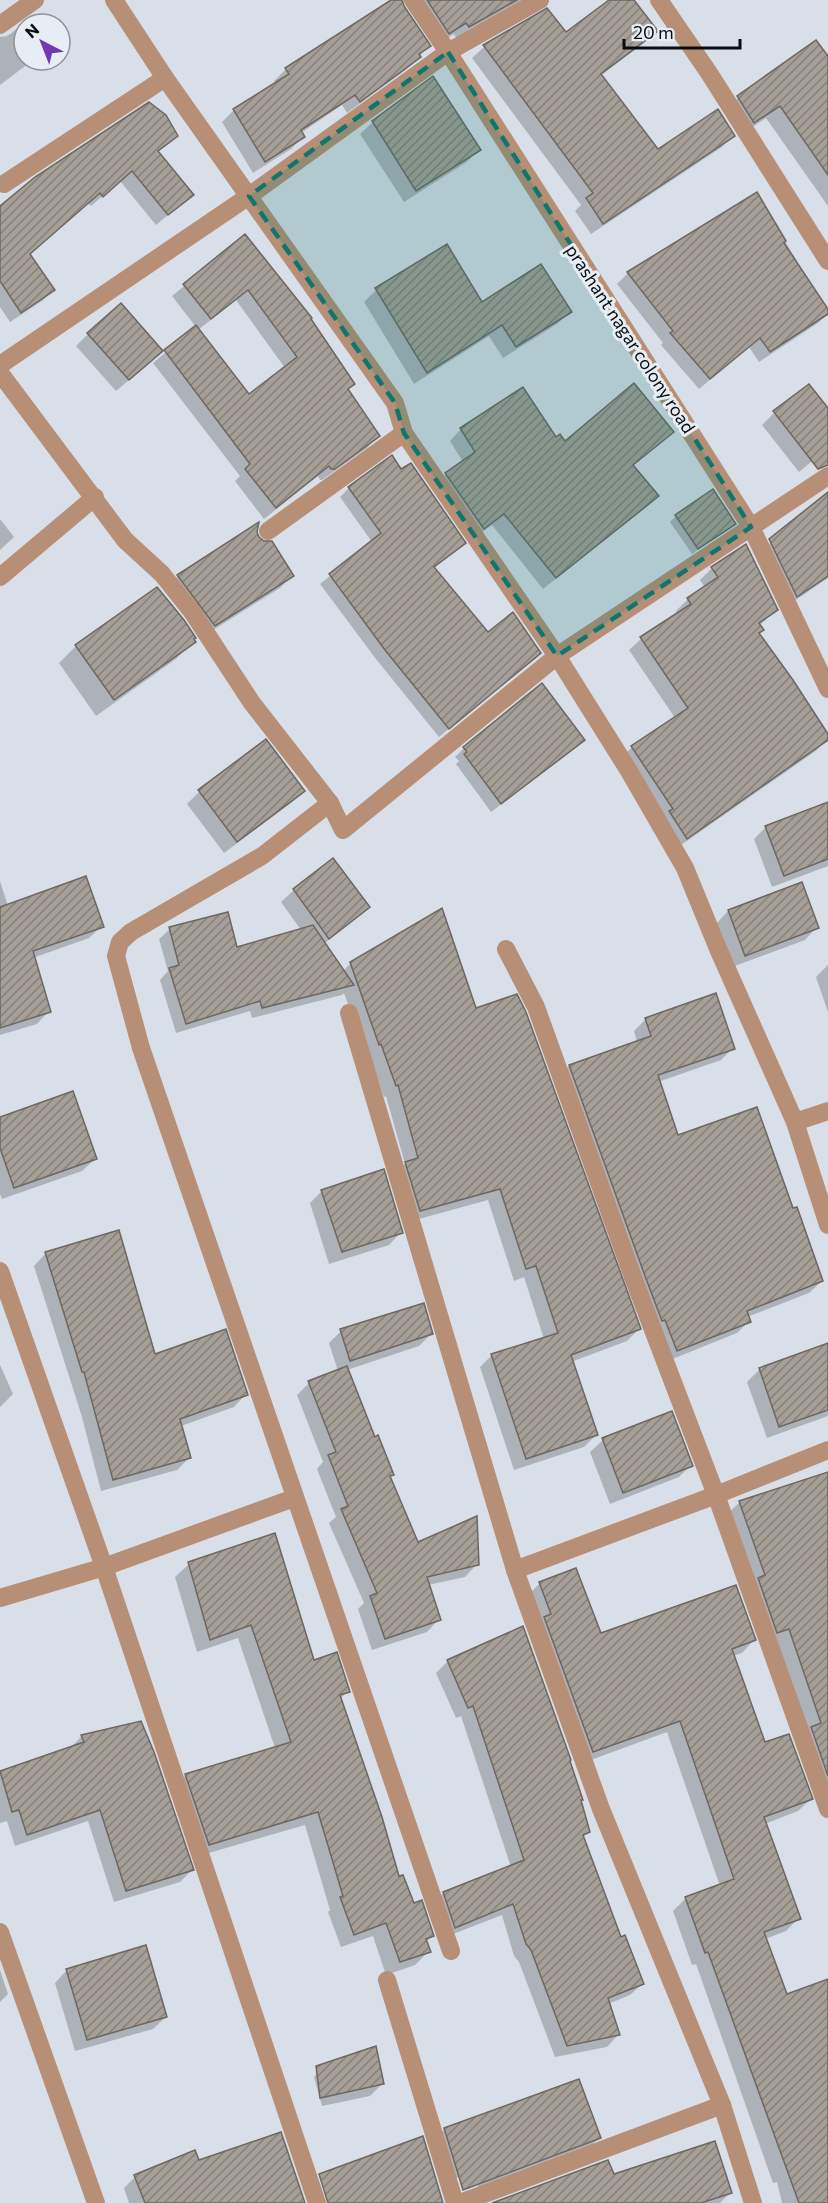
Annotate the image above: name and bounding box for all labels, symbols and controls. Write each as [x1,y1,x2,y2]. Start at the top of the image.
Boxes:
north arrow [12,12,72,72]
scale bar [624,12,740,50]
text: N [21,19,42,42]
text: 20 m [633,21,674,43]
street label: prashant nagar colony road [561,240,700,437]

